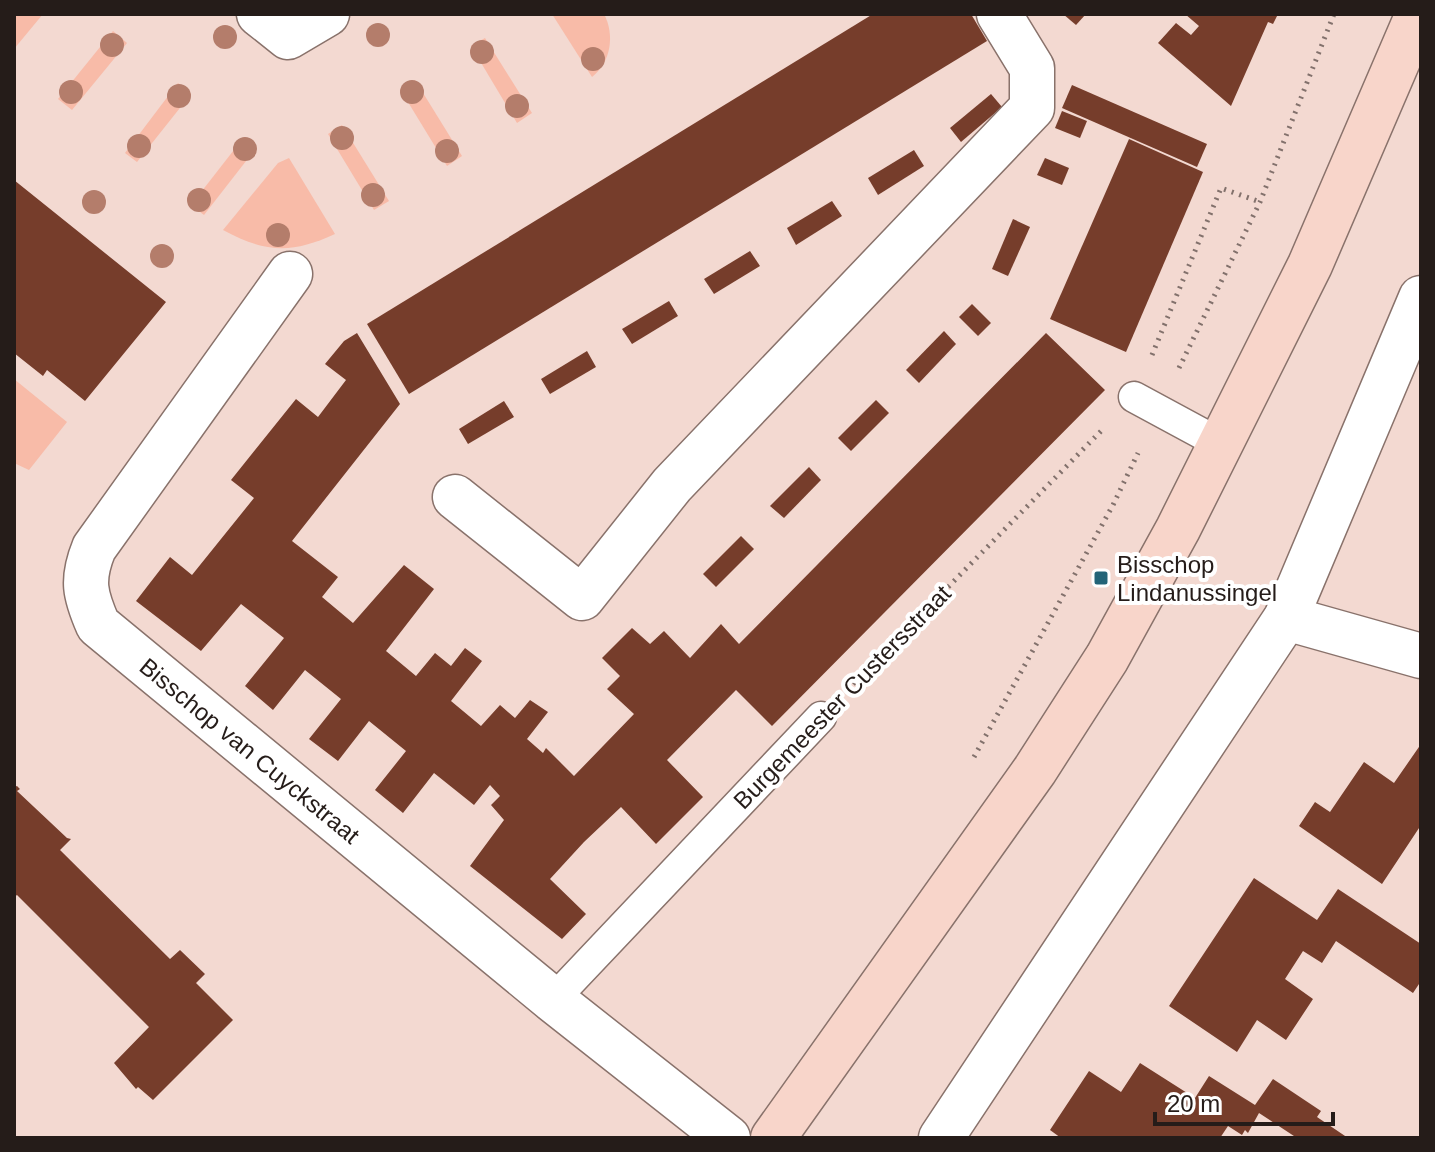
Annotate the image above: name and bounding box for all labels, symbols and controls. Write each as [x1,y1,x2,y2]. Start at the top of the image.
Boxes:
place label: Bisschop Lindanussingel [1117,551,1277,606]
marker: Bisschop Lindanussingel [1092,569,1110,587]
street label: Burgemeester Custersstraat [728,579,956,814]
street label: Bisschop van Cuyckstraat [135,652,365,849]
scale bar [1155,1076,1333,1126]
text: 20 m [1167,1090,1220,1117]

